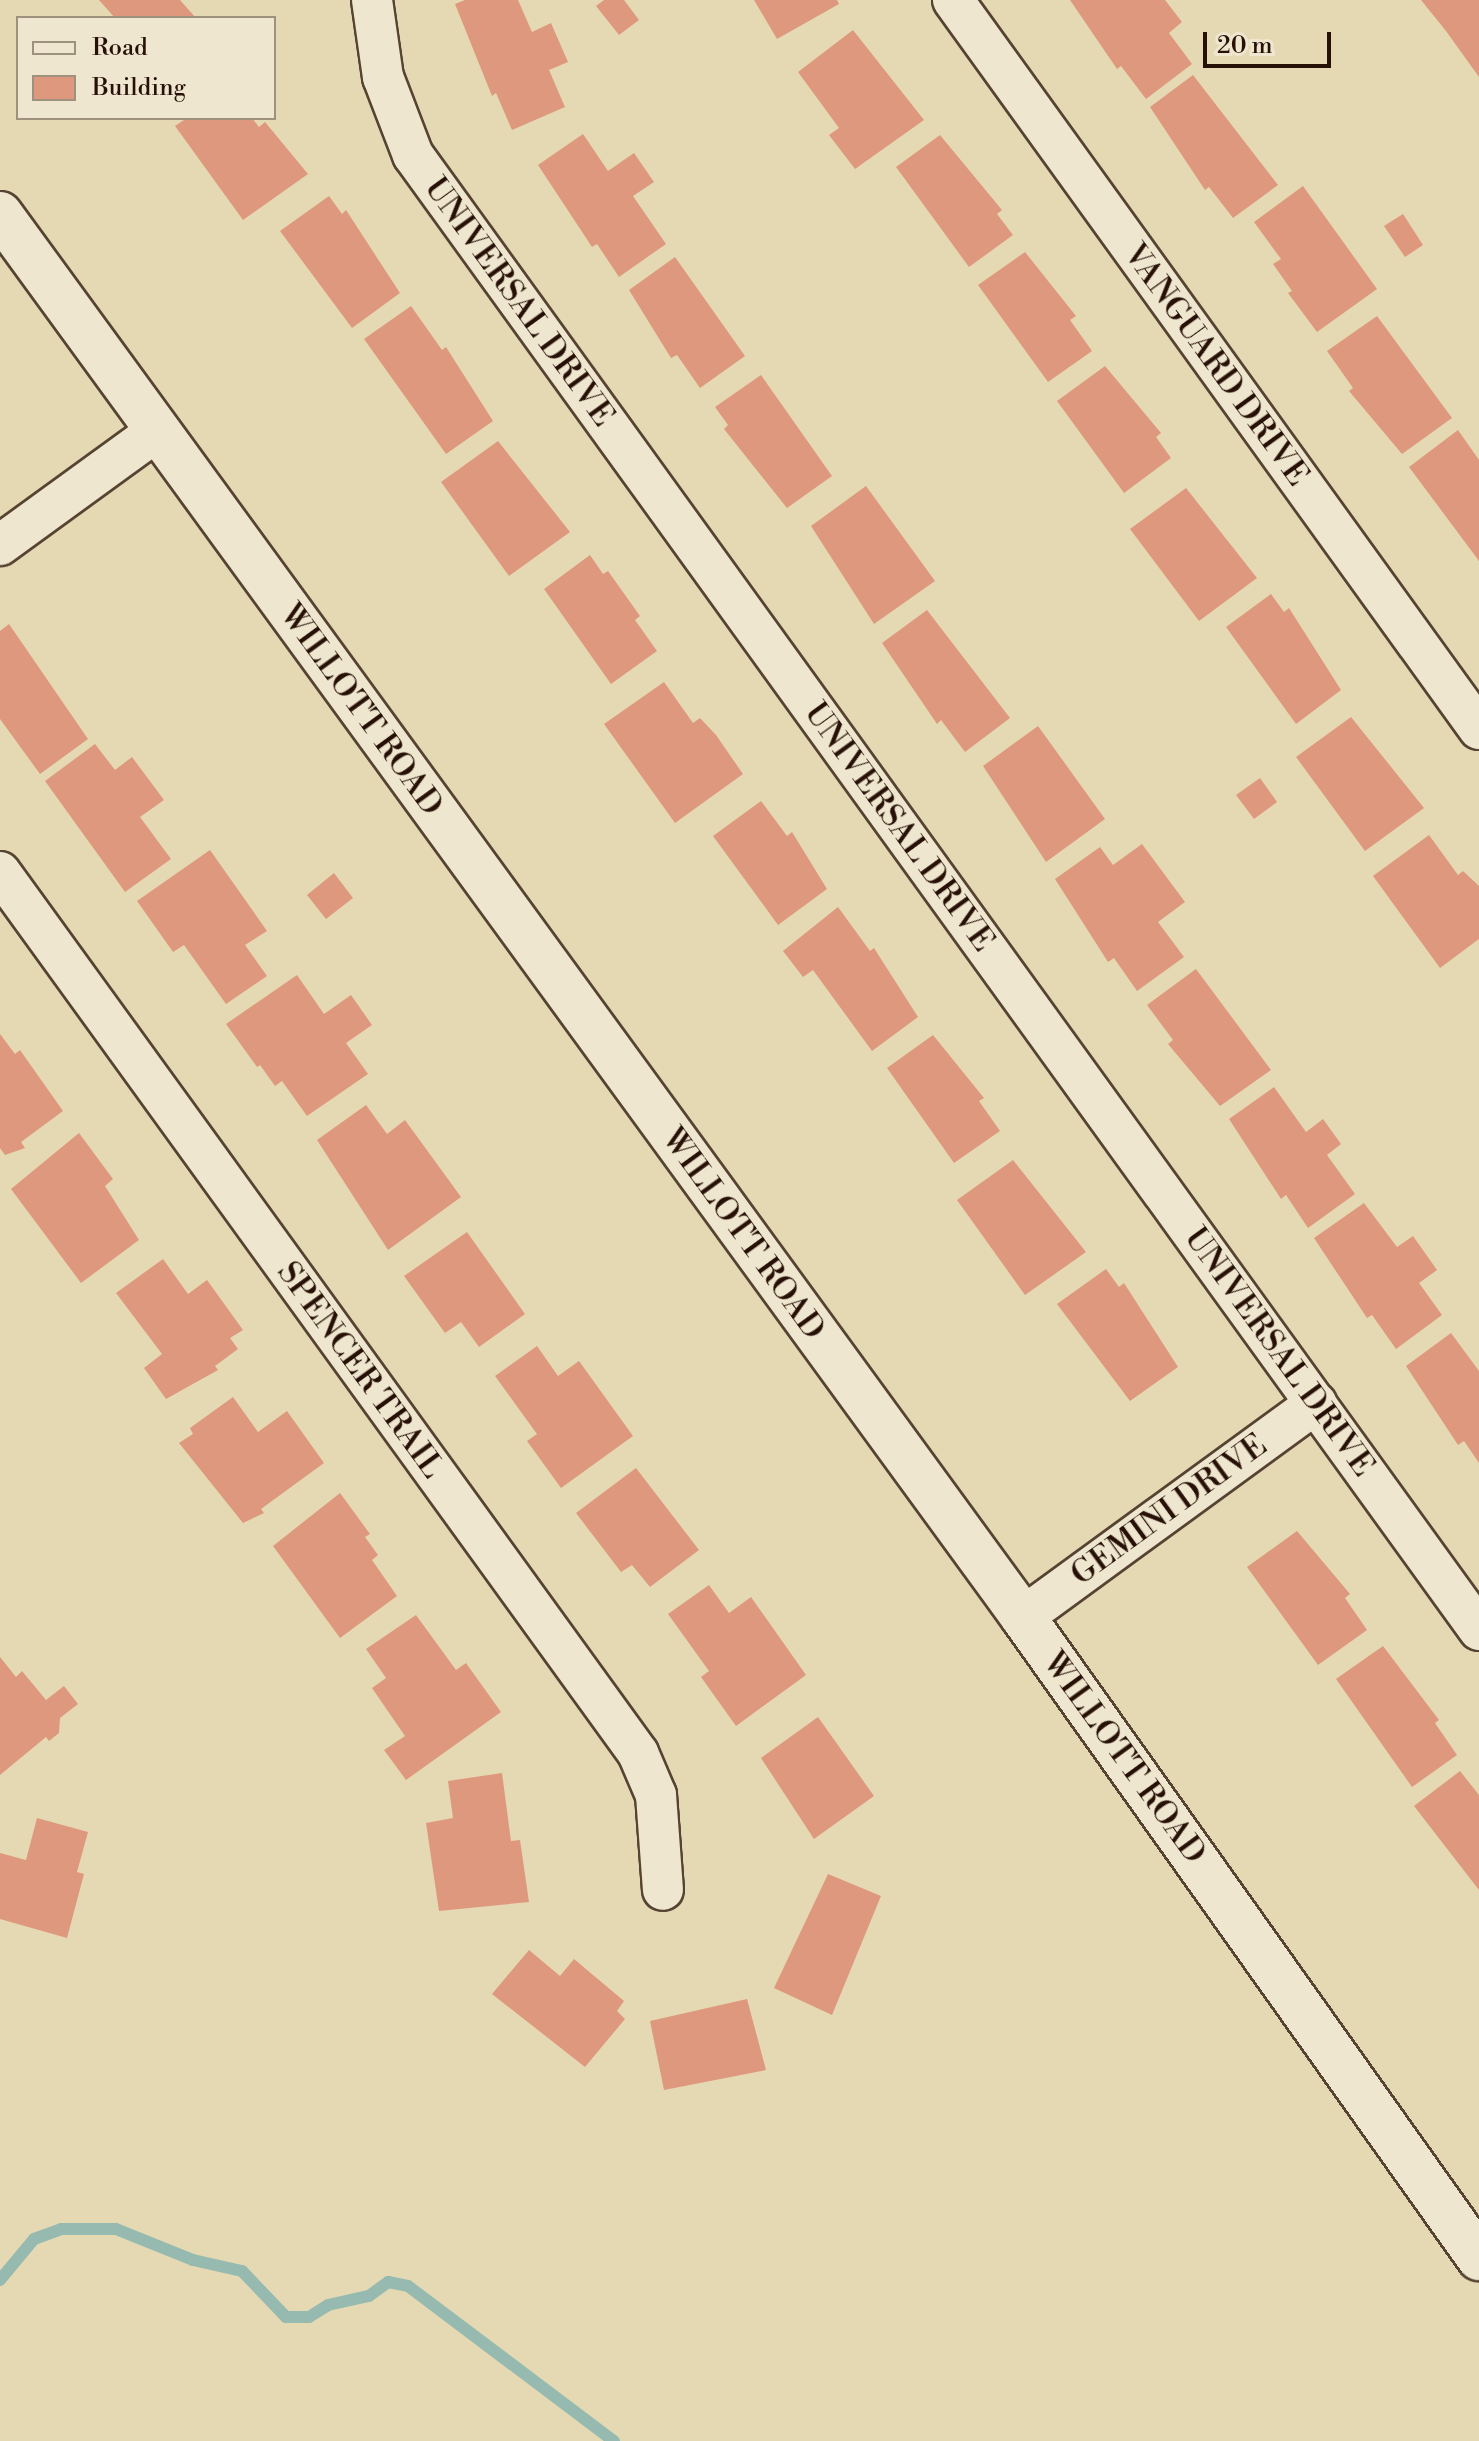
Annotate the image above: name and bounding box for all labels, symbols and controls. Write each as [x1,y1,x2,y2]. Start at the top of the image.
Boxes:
legend [16,16,276,120]
scale bar [1207,16,1335,66]
text: 20 m [1217,31,1273,61]
text: Road [92,33,148,63]
text: Building [92,73,186,103]
street label: UNIVERSAL DRIVE [416,170,622,434]
street label: VANGUARD DRIVE [1115,236,1317,494]
street label: WILLOTT ROAD [271,597,451,823]
street label: UNIVERSAL DRIVE [796,695,1002,959]
street label: WILLOTT ROAD [653,1121,833,1347]
street label: UNIVERSAL DRIVE [1176,1220,1382,1484]
street label: SPENCER TRAIL [269,1254,451,1486]
street label: GEMINI DRIVE [1064,1426,1274,1594]
street label: WILLOTT ROAD [1034,1645,1214,1871]

